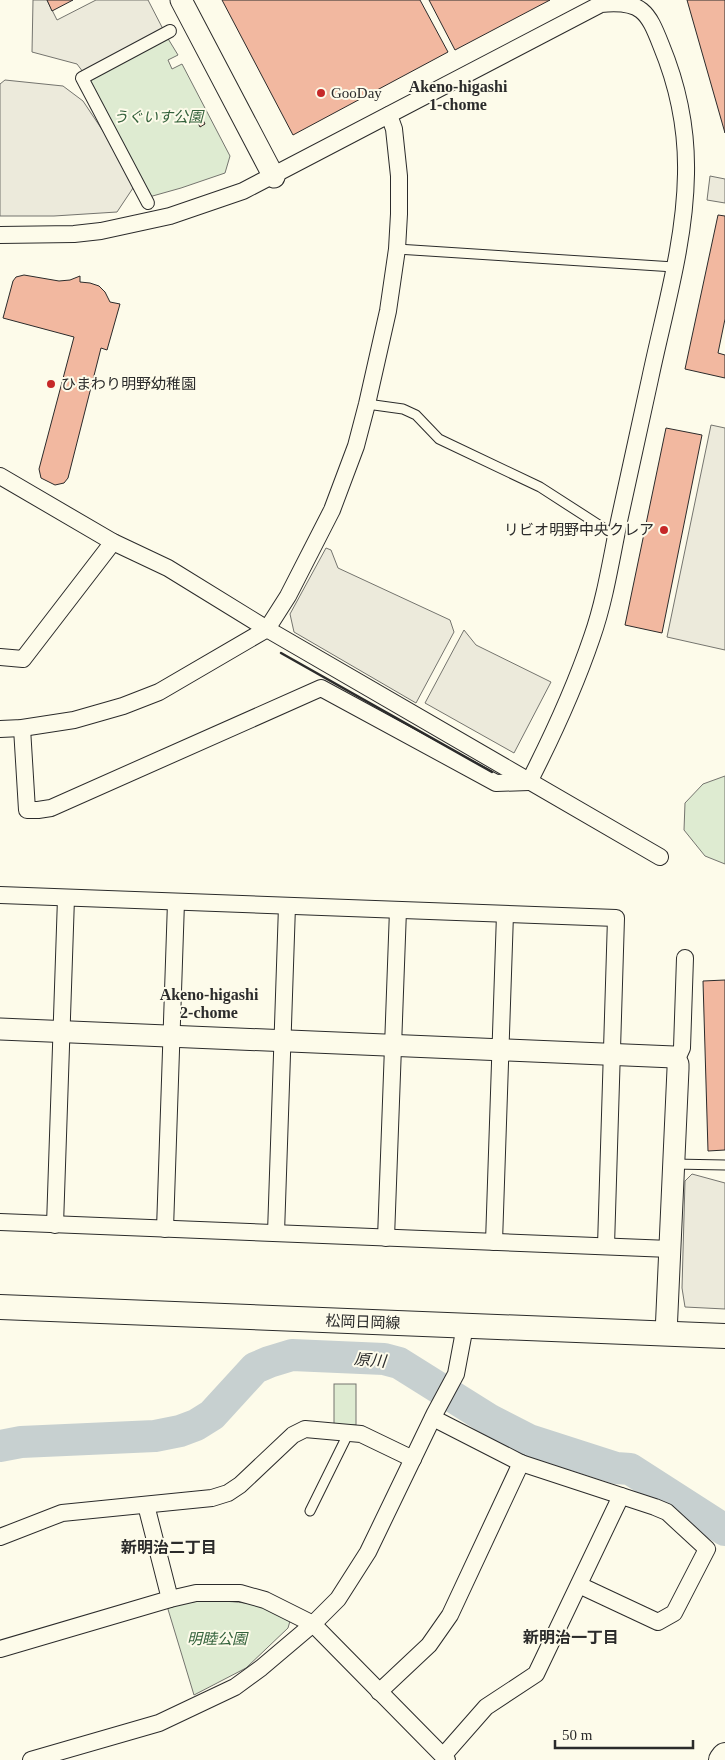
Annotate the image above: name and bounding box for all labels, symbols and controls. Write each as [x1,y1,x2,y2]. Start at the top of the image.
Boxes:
district label: Akeno-higashi 1-chome [409,78,508,113]
place label: GooDay [331,85,382,101]
marker: GooDay [315,87,327,99]
park label: うぐいす公園 [113,109,205,125]
place label: ひまわり明野幼稚園 [61,376,196,392]
marker: ひまわり明野幼稚園 [45,378,57,390]
place label: リビオ明野中央クレア [504,522,654,538]
marker: リビオ明野中央クレア [658,524,670,536]
district label: Akeno-higashi 2-chome [160,986,259,1021]
street label: 松岡日岡線 [325,1313,401,1331]
water label: 原川 [353,1350,389,1370]
district label: 新明治二丁目 [121,1539,217,1556]
district label: 新明治一丁目 [523,1629,619,1646]
park label: 明睦公園 [187,1631,249,1647]
scale bar [555,1718,692,1750]
text: 50 m [562,1727,593,1743]

